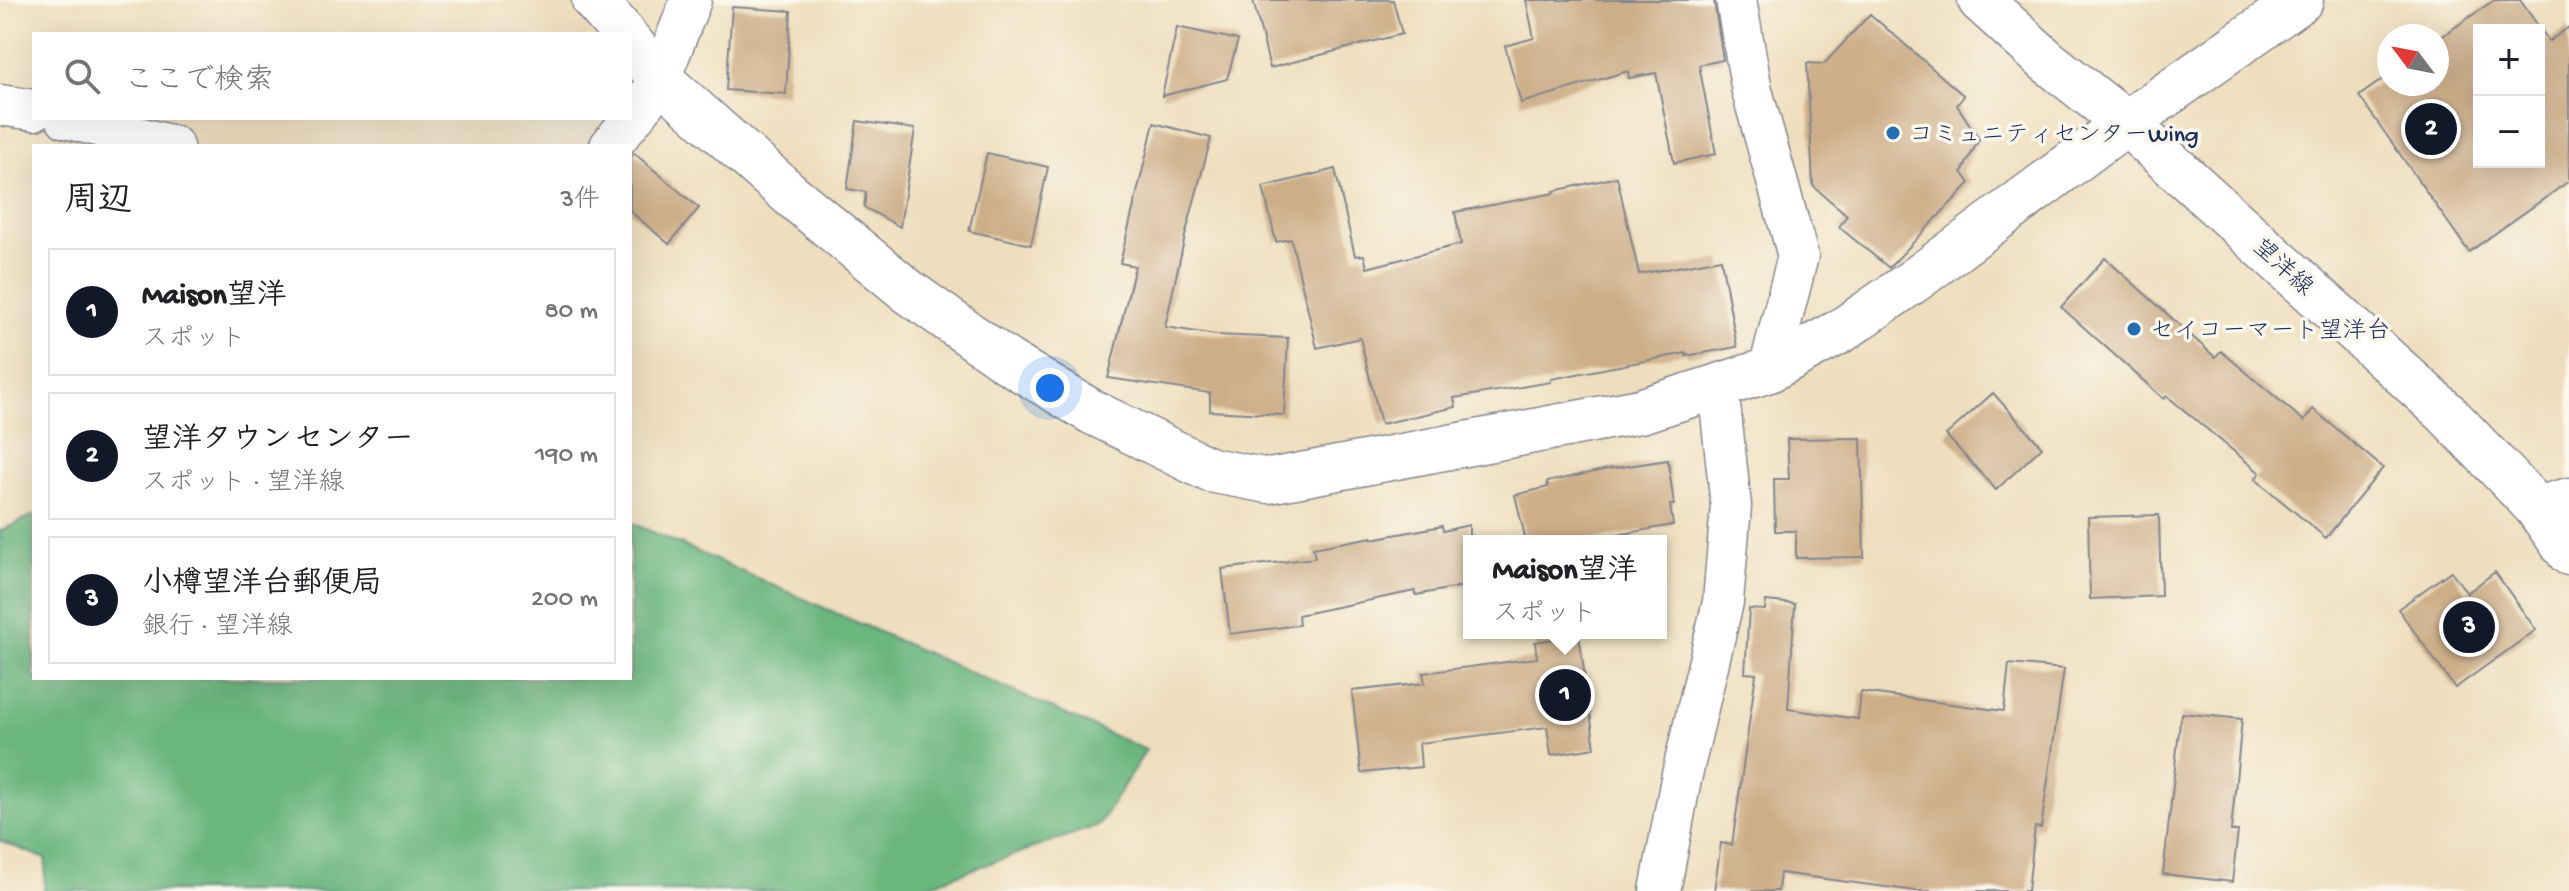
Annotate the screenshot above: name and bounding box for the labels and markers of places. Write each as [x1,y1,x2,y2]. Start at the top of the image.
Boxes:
pin: 2 [2405,99,2457,159]
place label: コミュニティセンターWing [1909,122,2199,151]
marker: コミュニティセンターWing [1884,124,1902,142]
place label: セイコーマート望洋台 [2150,317,2390,347]
marker: セイコーマート望洋台 [2125,320,2143,338]
pin: 3 [2443,597,2495,657]
pin: 1 [1539,665,1591,725]

